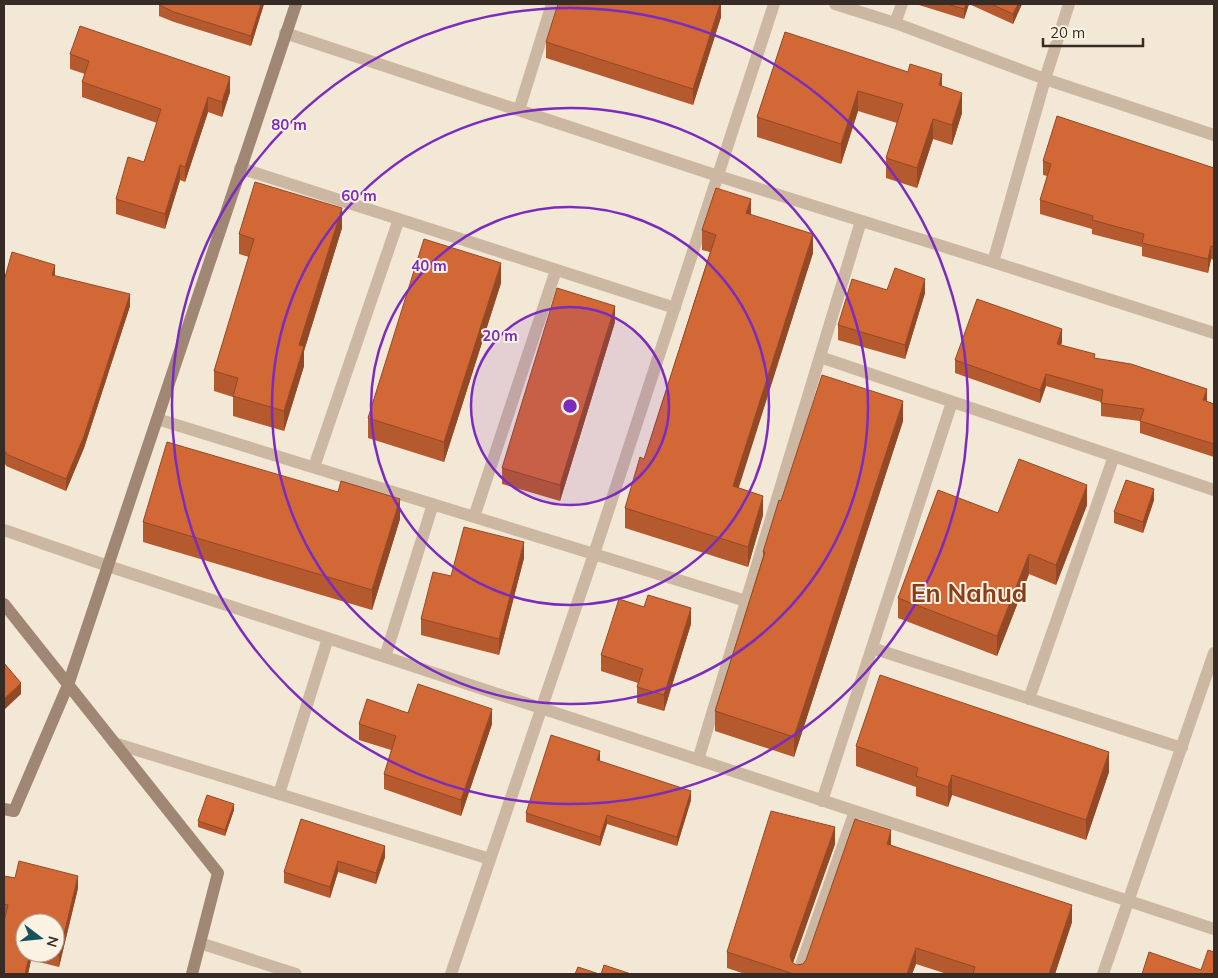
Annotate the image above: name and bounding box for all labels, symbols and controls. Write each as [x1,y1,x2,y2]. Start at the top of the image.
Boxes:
scale bar [1043,15,1143,47]
text: 20 m [1050,23,1085,42]
text: 80 m [271,115,307,134]
text: 60 m [341,186,377,205]
text: 40 m [411,256,447,275]
text: 20 m [482,326,518,345]
centre of rings [561,397,579,415]
district label: En Nahud [911,577,1027,608]
north arrow [15,913,65,963]
text: N [42,934,63,949]

